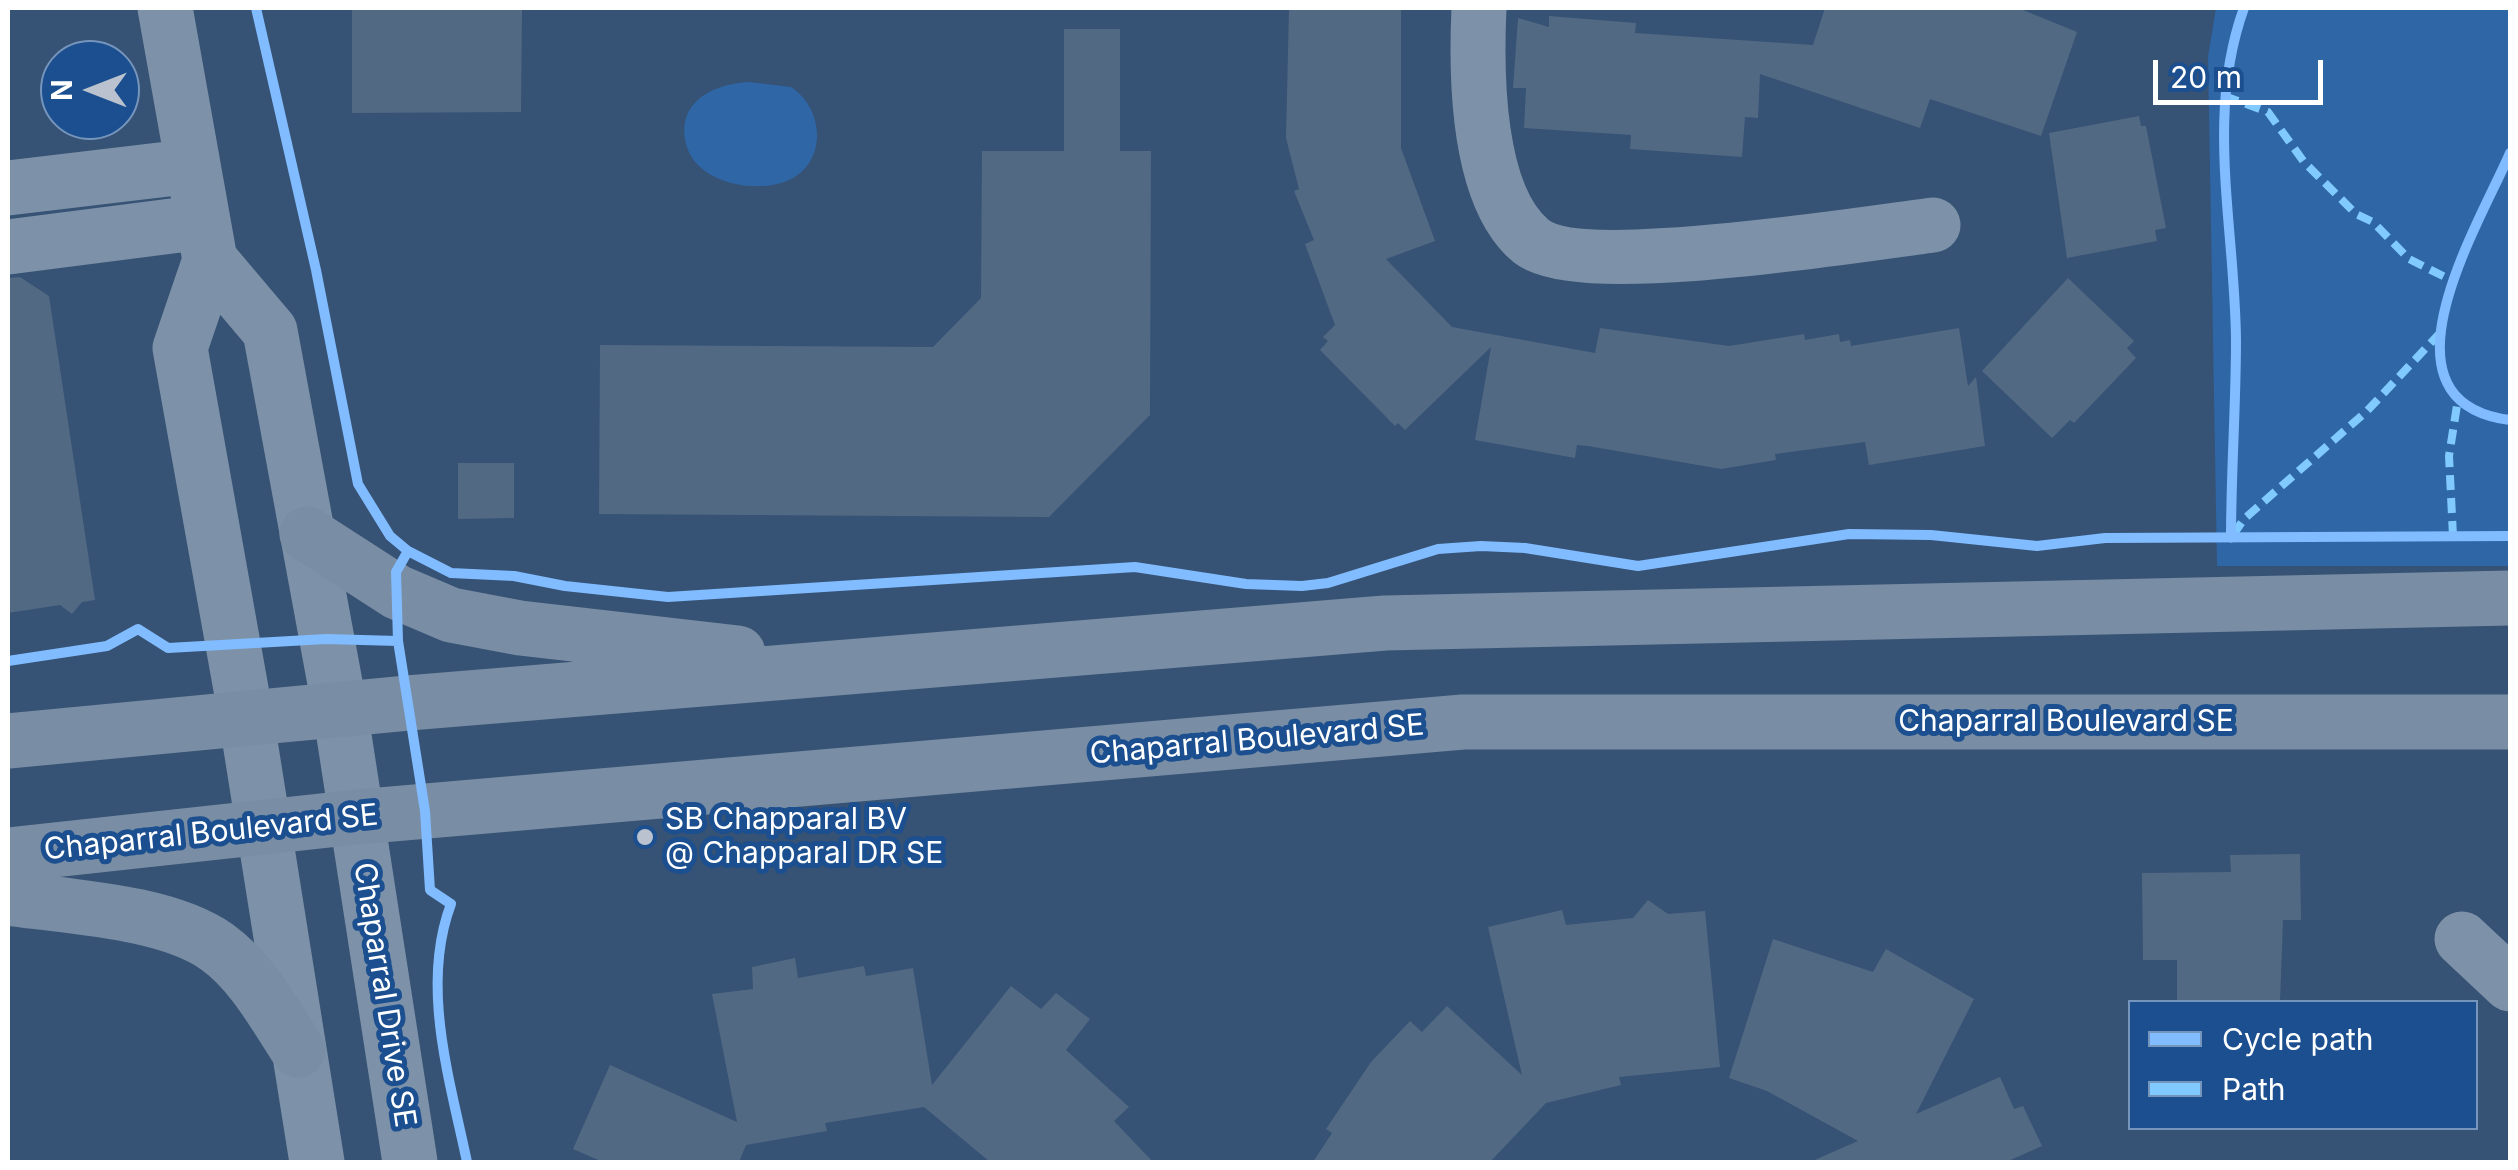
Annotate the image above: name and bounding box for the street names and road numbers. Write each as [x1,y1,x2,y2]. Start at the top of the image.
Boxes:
street label: Chaparral Boulevard SE [1898,704,2234,740]
street label: Chaparral Boulevard SE [1088,707,1426,773]
street label: Chaparral Boulevard SE [42,798,380,868]
street label: Chaparral Drive SE [345,860,423,1130]

